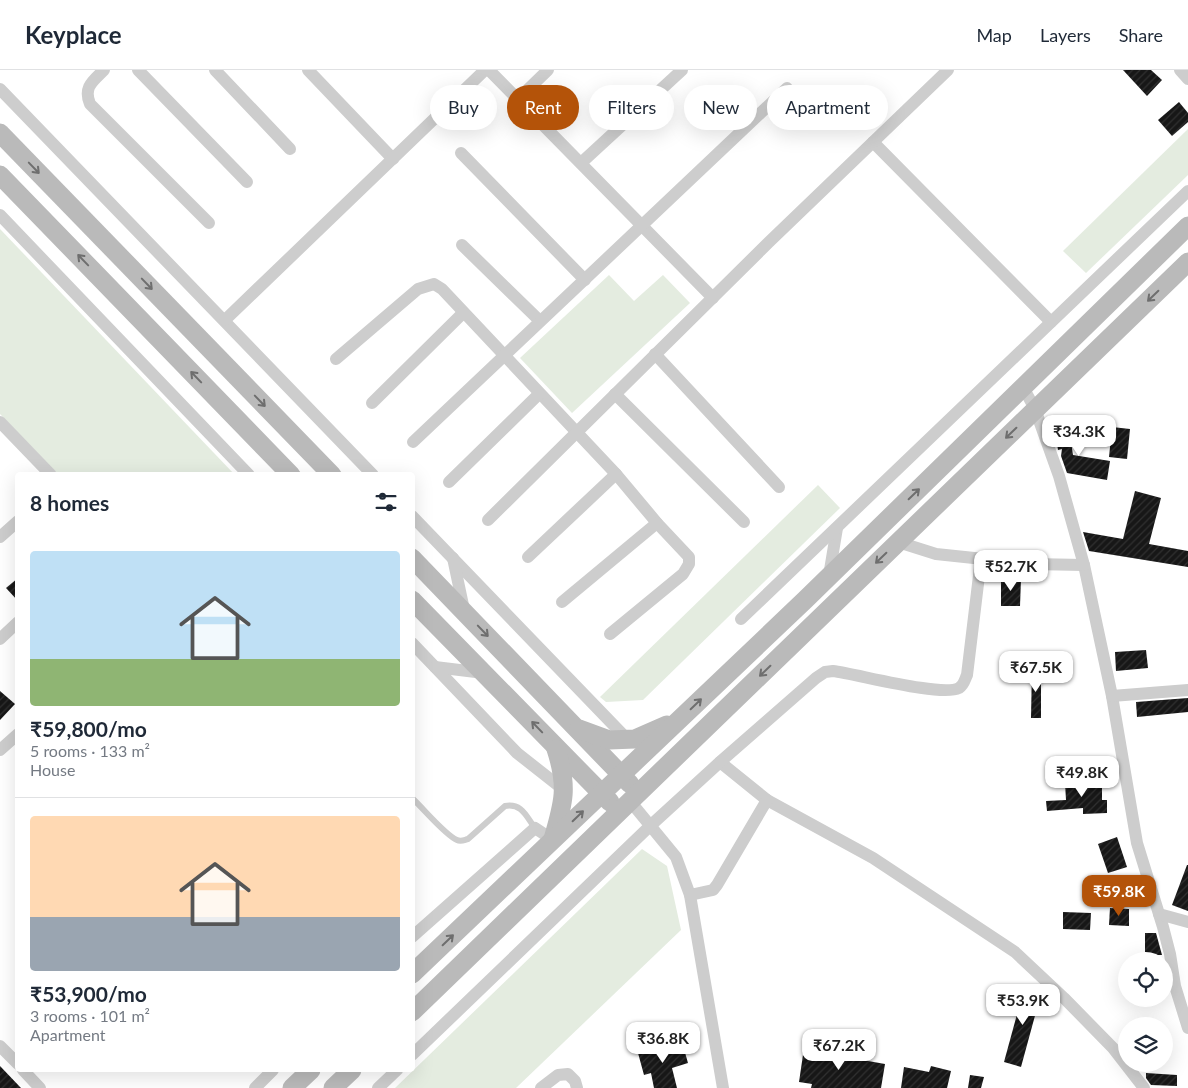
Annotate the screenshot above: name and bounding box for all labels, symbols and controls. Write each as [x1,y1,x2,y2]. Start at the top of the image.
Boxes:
text: Keyplace [25,20,122,49]
text: Map [976,24,1012,46]
text: Layers [1040,24,1091,46]
text: Share [1119,24,1163,46]
chip: Buy [430,85,497,130]
chip: Rent [507,85,579,130]
chip: Filters [589,85,674,130]
chip: New [684,85,757,130]
chip: Apartment [767,85,888,130]
one-way arrow [28,162,40,174]
one-way arrow [77,254,89,267]
one-way arrow [141,278,153,291]
one-way arrow [1147,290,1159,302]
one-way arrow [190,371,202,383]
one-way arrow [254,395,266,407]
pin: ₹34.3K [1038,414,1120,457]
text: ₹34.3K [1053,421,1105,440]
one-way arrow [1005,427,1017,439]
icon: filters [372,488,400,516]
one-way arrow [907,488,920,500]
text: 8 homes [30,490,109,515]
pin: ₹52.7K [970,550,1052,592]
one-way arrow [875,552,888,564]
text: ₹52.7K [985,556,1037,575]
icon: home [170,583,260,673]
one-way arrow [477,625,489,637]
pin: ₹67.5K [995,650,1077,693]
text: ₹67.5K [1010,657,1062,676]
one-way arrow [758,665,771,677]
one-way arrow [689,698,702,710]
text: ₹59,800/mo [30,716,147,741]
one-way arrow [531,721,543,733]
text: 5 rooms · 133 m² [30,741,150,760]
pin: ₹49.8K [1041,756,1123,798]
text: House [30,760,75,779]
text: ₹49.8K [1056,762,1108,781]
one-way arrow [572,810,584,822]
icon: home [170,849,260,939]
pin: ₹59.8K [1078,874,1160,917]
text: ₹59.8K [1093,881,1145,900]
one-way arrow [442,934,454,946]
map controls [1118,952,1173,1072]
button: locate [1118,952,1173,1007]
text: ₹53,900/mo [30,981,147,1006]
pin: ₹53.9K [982,984,1064,1026]
text: ₹53.9K [997,990,1049,1009]
text: 3 rooms · 101 m² [30,1006,150,1025]
button: layers [1118,1017,1173,1072]
pin: ₹36.8K [622,1022,704,1064]
text: Apartment [30,1025,105,1044]
text: ₹36.8K [637,1028,689,1047]
pin: ₹67.2K [798,1028,880,1071]
text: ₹67.2K [813,1035,865,1054]

